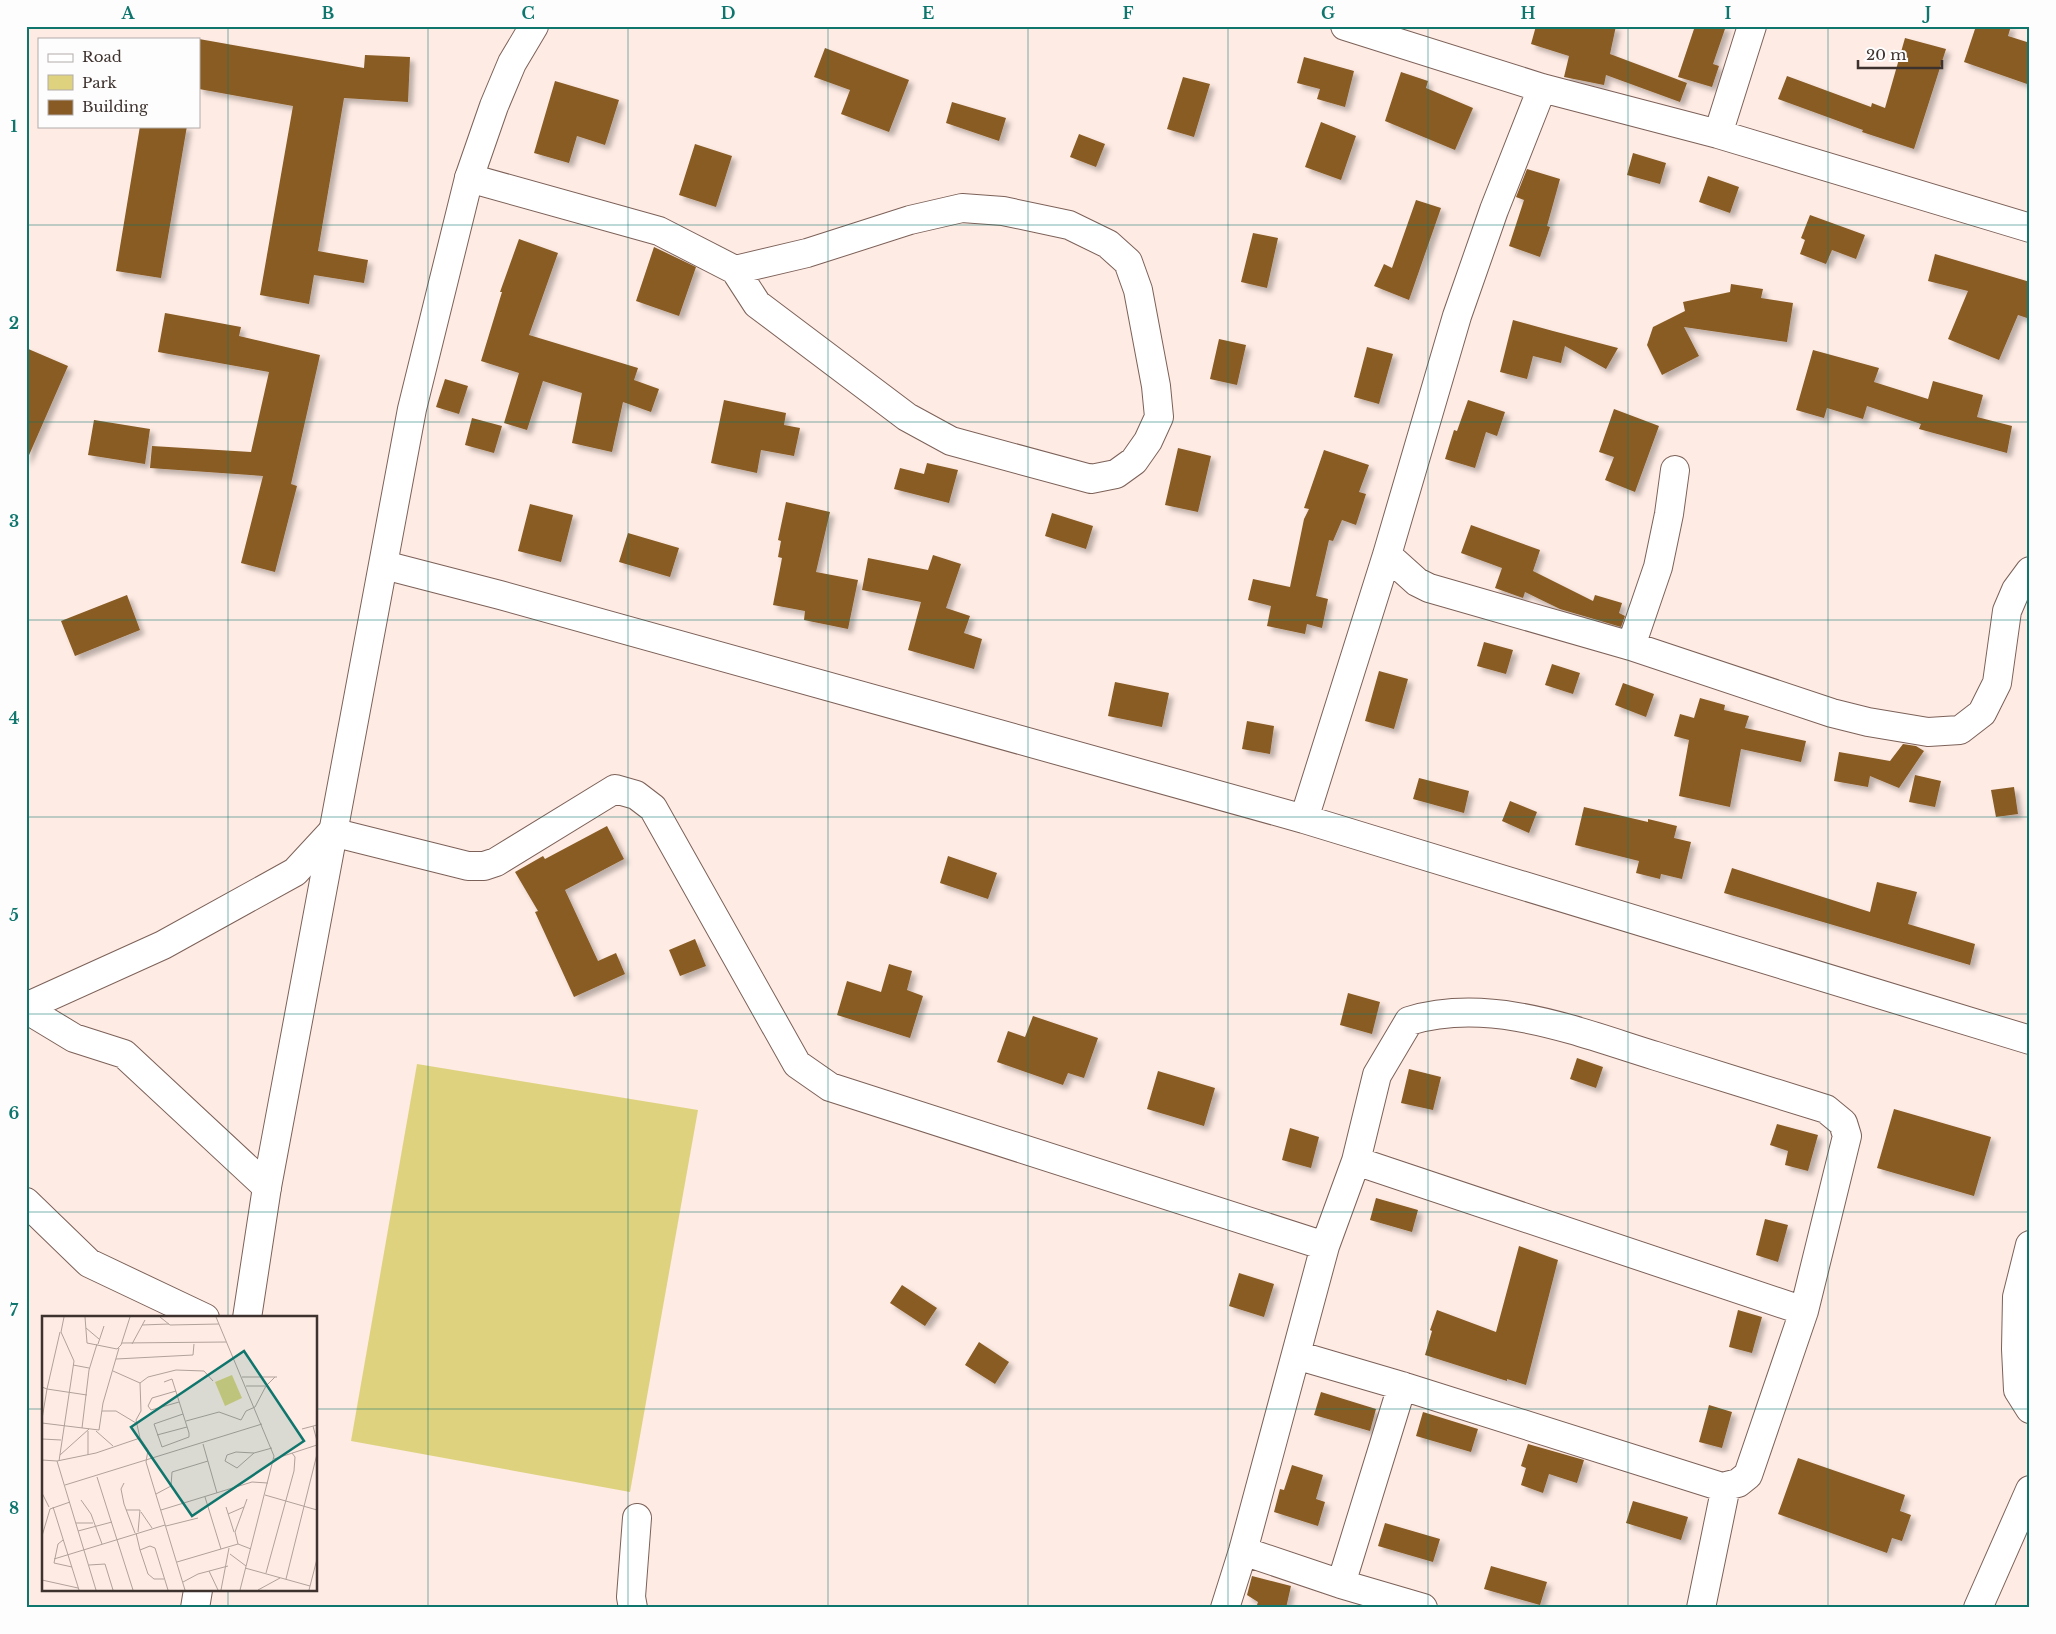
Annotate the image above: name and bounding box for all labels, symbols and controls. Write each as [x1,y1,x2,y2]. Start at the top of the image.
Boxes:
text: A [121,3,136,23]
text: B [322,3,335,23]
text: C [521,3,535,23]
text: D [721,3,735,23]
text: E [922,3,934,23]
text: F [1122,3,1134,23]
text: G [1321,3,1335,23]
text: H [1520,3,1536,23]
text: I [1725,3,1732,23]
text: J [1922,3,1931,23]
legend [38,38,200,128]
scale bar [1858,38,1942,70]
text: 20 m [1866,45,1906,64]
text: Road [82,47,122,66]
text: Park [82,73,118,92]
text: Building [82,97,149,116]
text: 1 [11,116,18,136]
text: 2 [9,313,19,333]
text: 3 [9,511,19,531]
text: 4 [9,708,19,728]
text: 5 [9,905,19,925]
text: 6 [9,1103,20,1123]
text: 7 [10,1300,19,1320]
inset map [42,1316,318,1592]
text: 8 [9,1498,19,1518]

